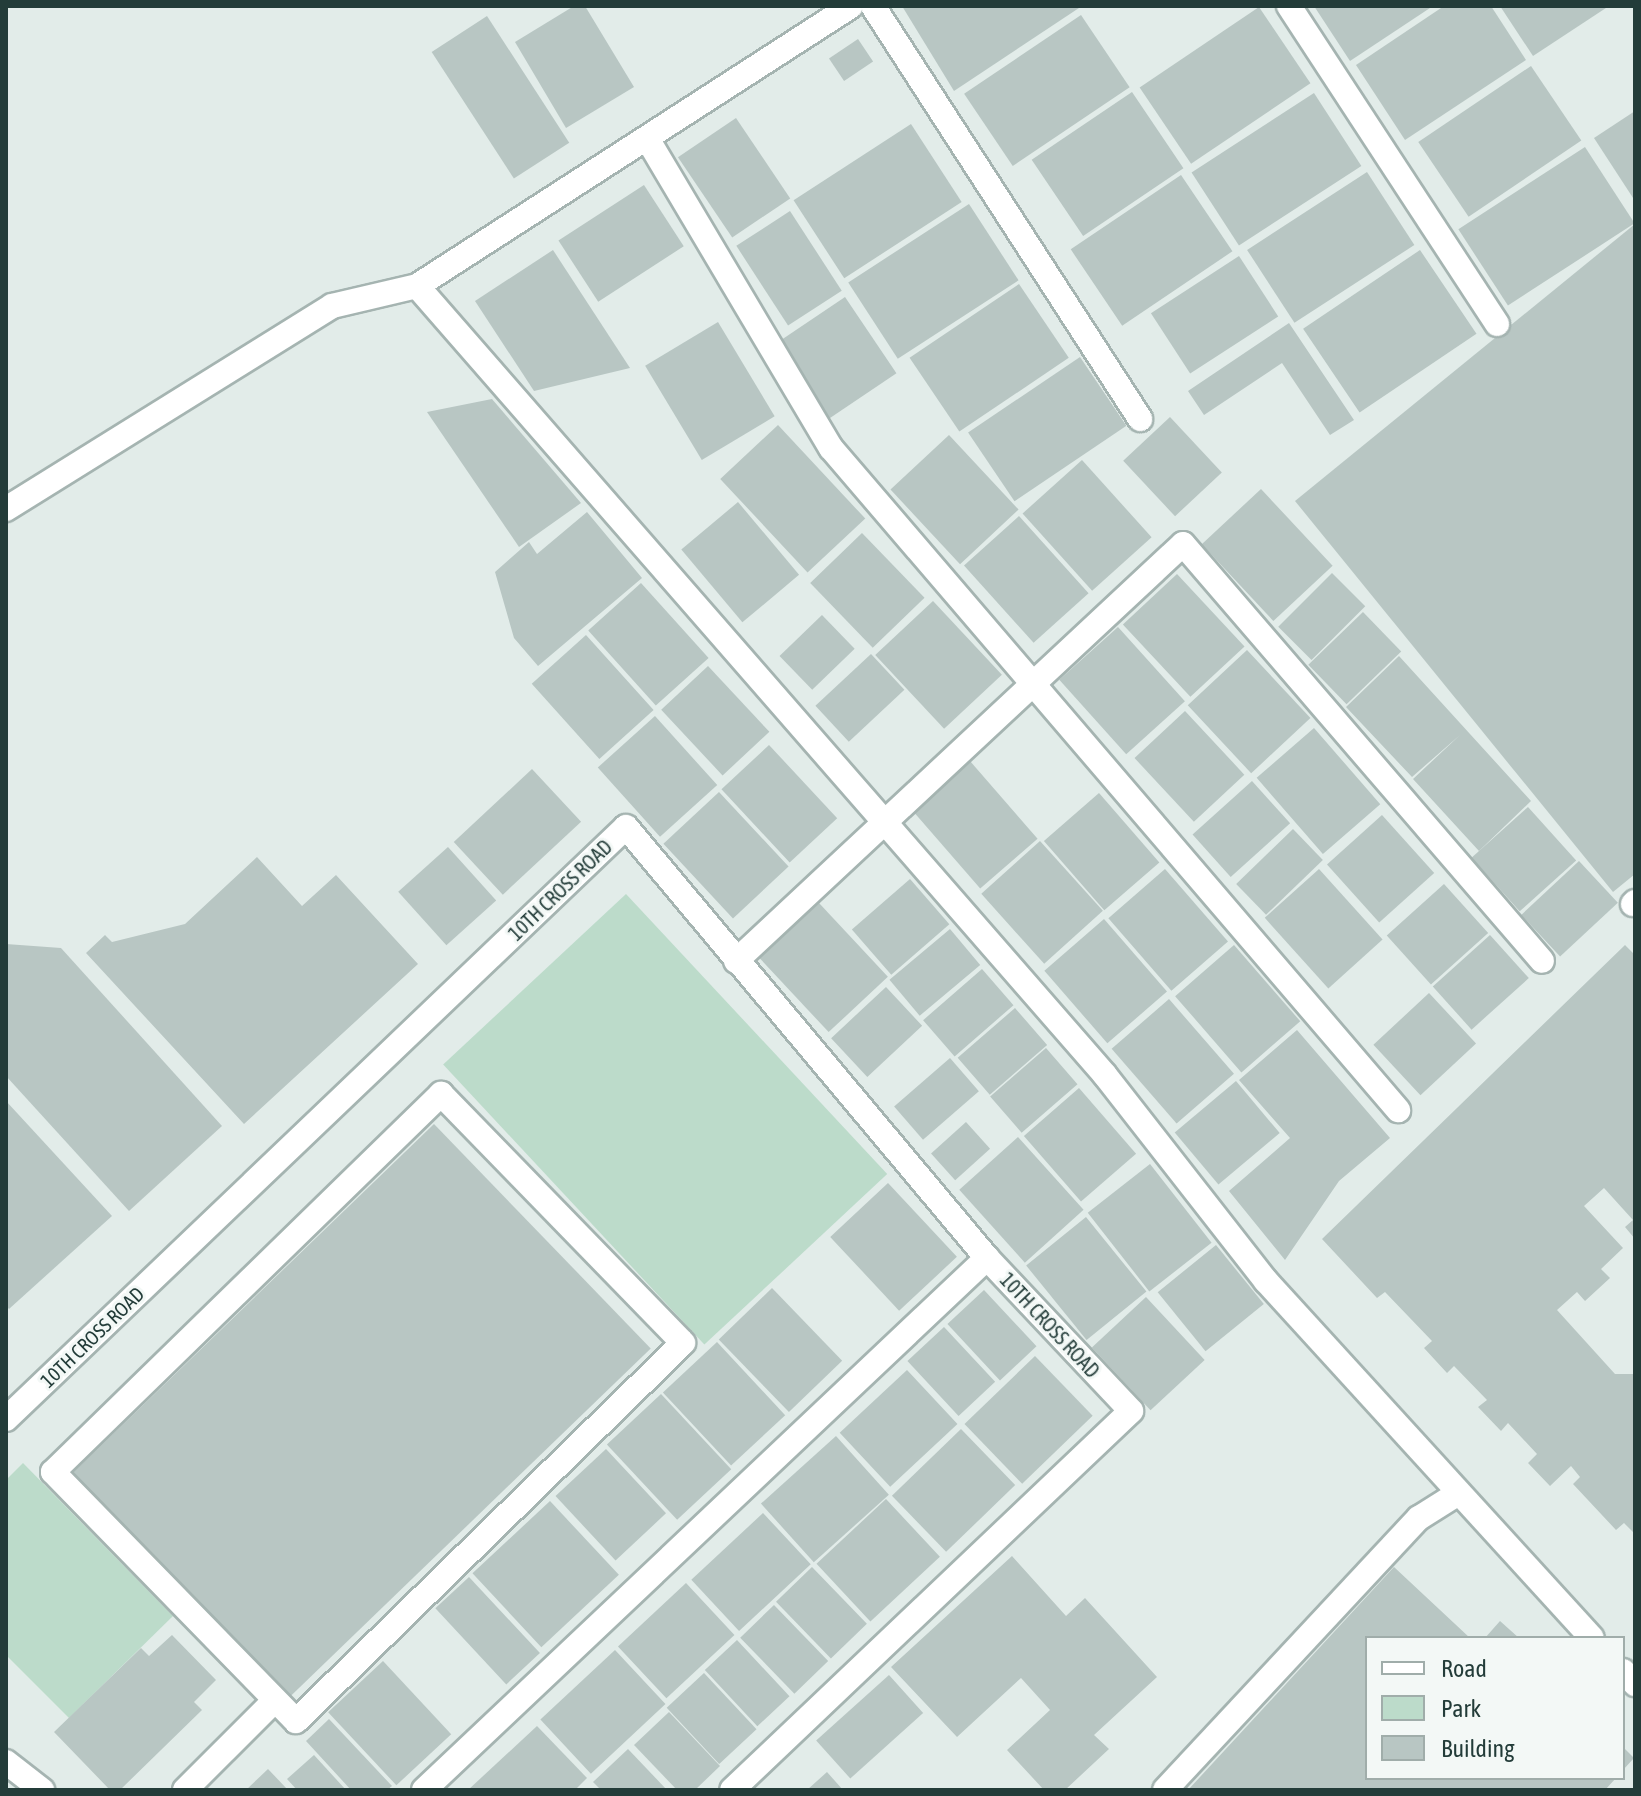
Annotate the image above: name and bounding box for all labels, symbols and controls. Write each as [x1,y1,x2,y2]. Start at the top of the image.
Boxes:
street label: 10TH CROSS ROAD [503,835,617,945]
street label: 10TH CROSS ROAD [995,1268,1105,1382]
street label: 10TH CROSS ROAD [35,1282,149,1392]
legend [1365,1636,1625,1780]
text: Road [1441,1655,1487,1682]
text: Park [1441,1695,1481,1722]
text: Building [1441,1735,1514,1762]

